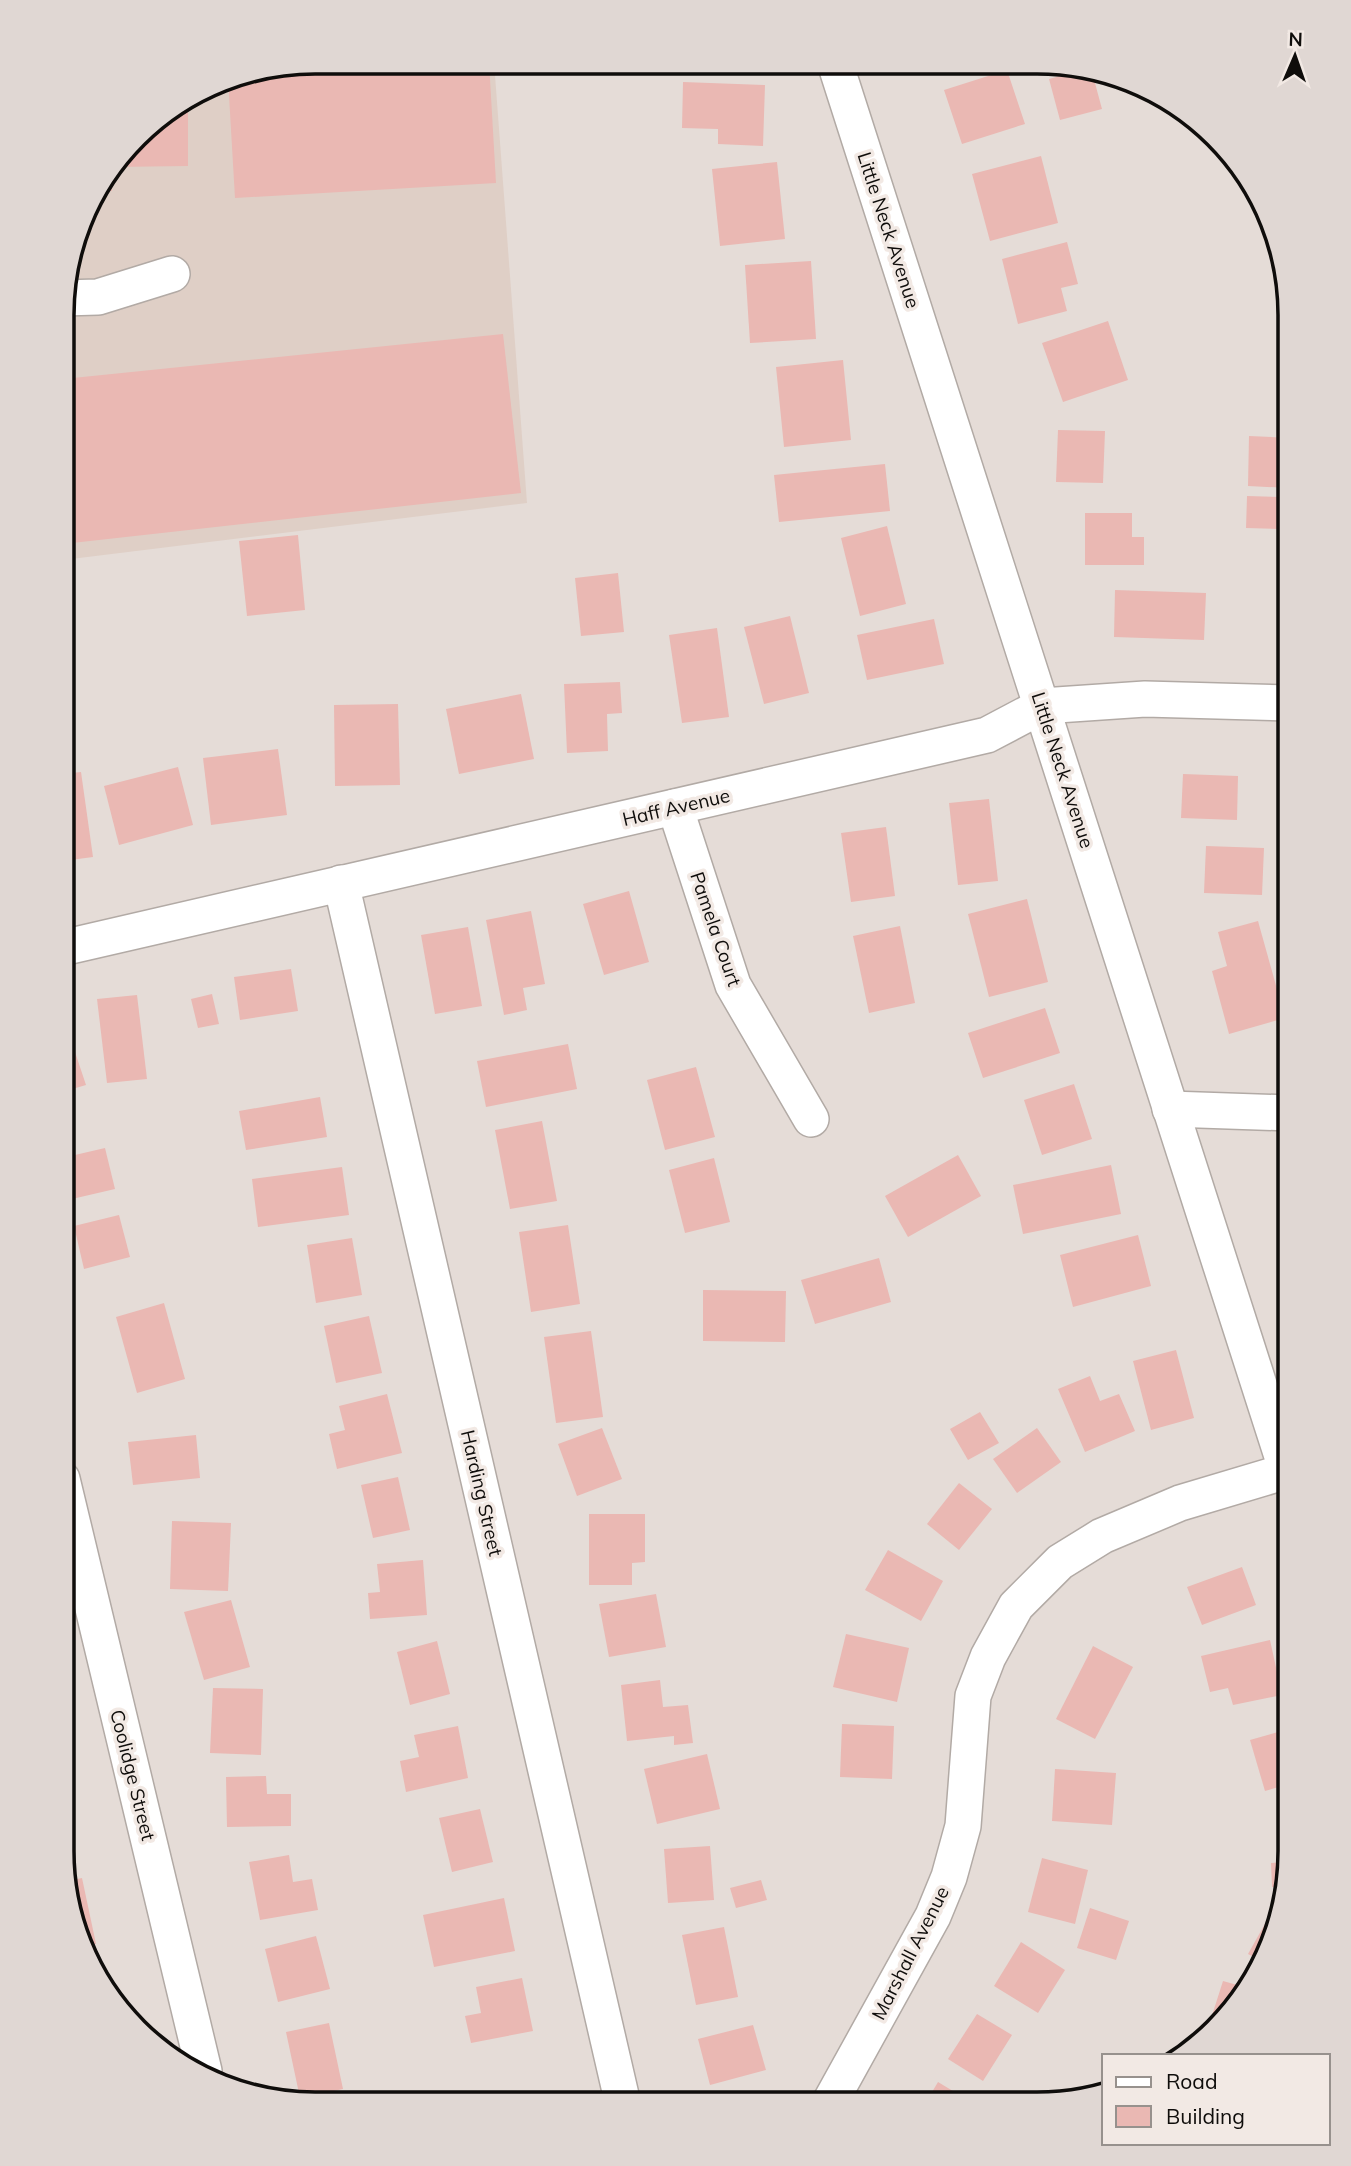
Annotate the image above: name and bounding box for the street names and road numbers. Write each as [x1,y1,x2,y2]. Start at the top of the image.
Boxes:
street label: Little Neck Avenue [852,149,926,311]
street label: Little Neck Avenue [1026,689,1100,851]
street label: Haff Avenue [620,783,732,831]
street label: Pamela Court [685,869,747,990]
street label: Harding Street [456,1428,508,1559]
street label: Coolidge Street [105,1707,161,1843]
street label: Marshall Avenue [866,1882,954,2024]

